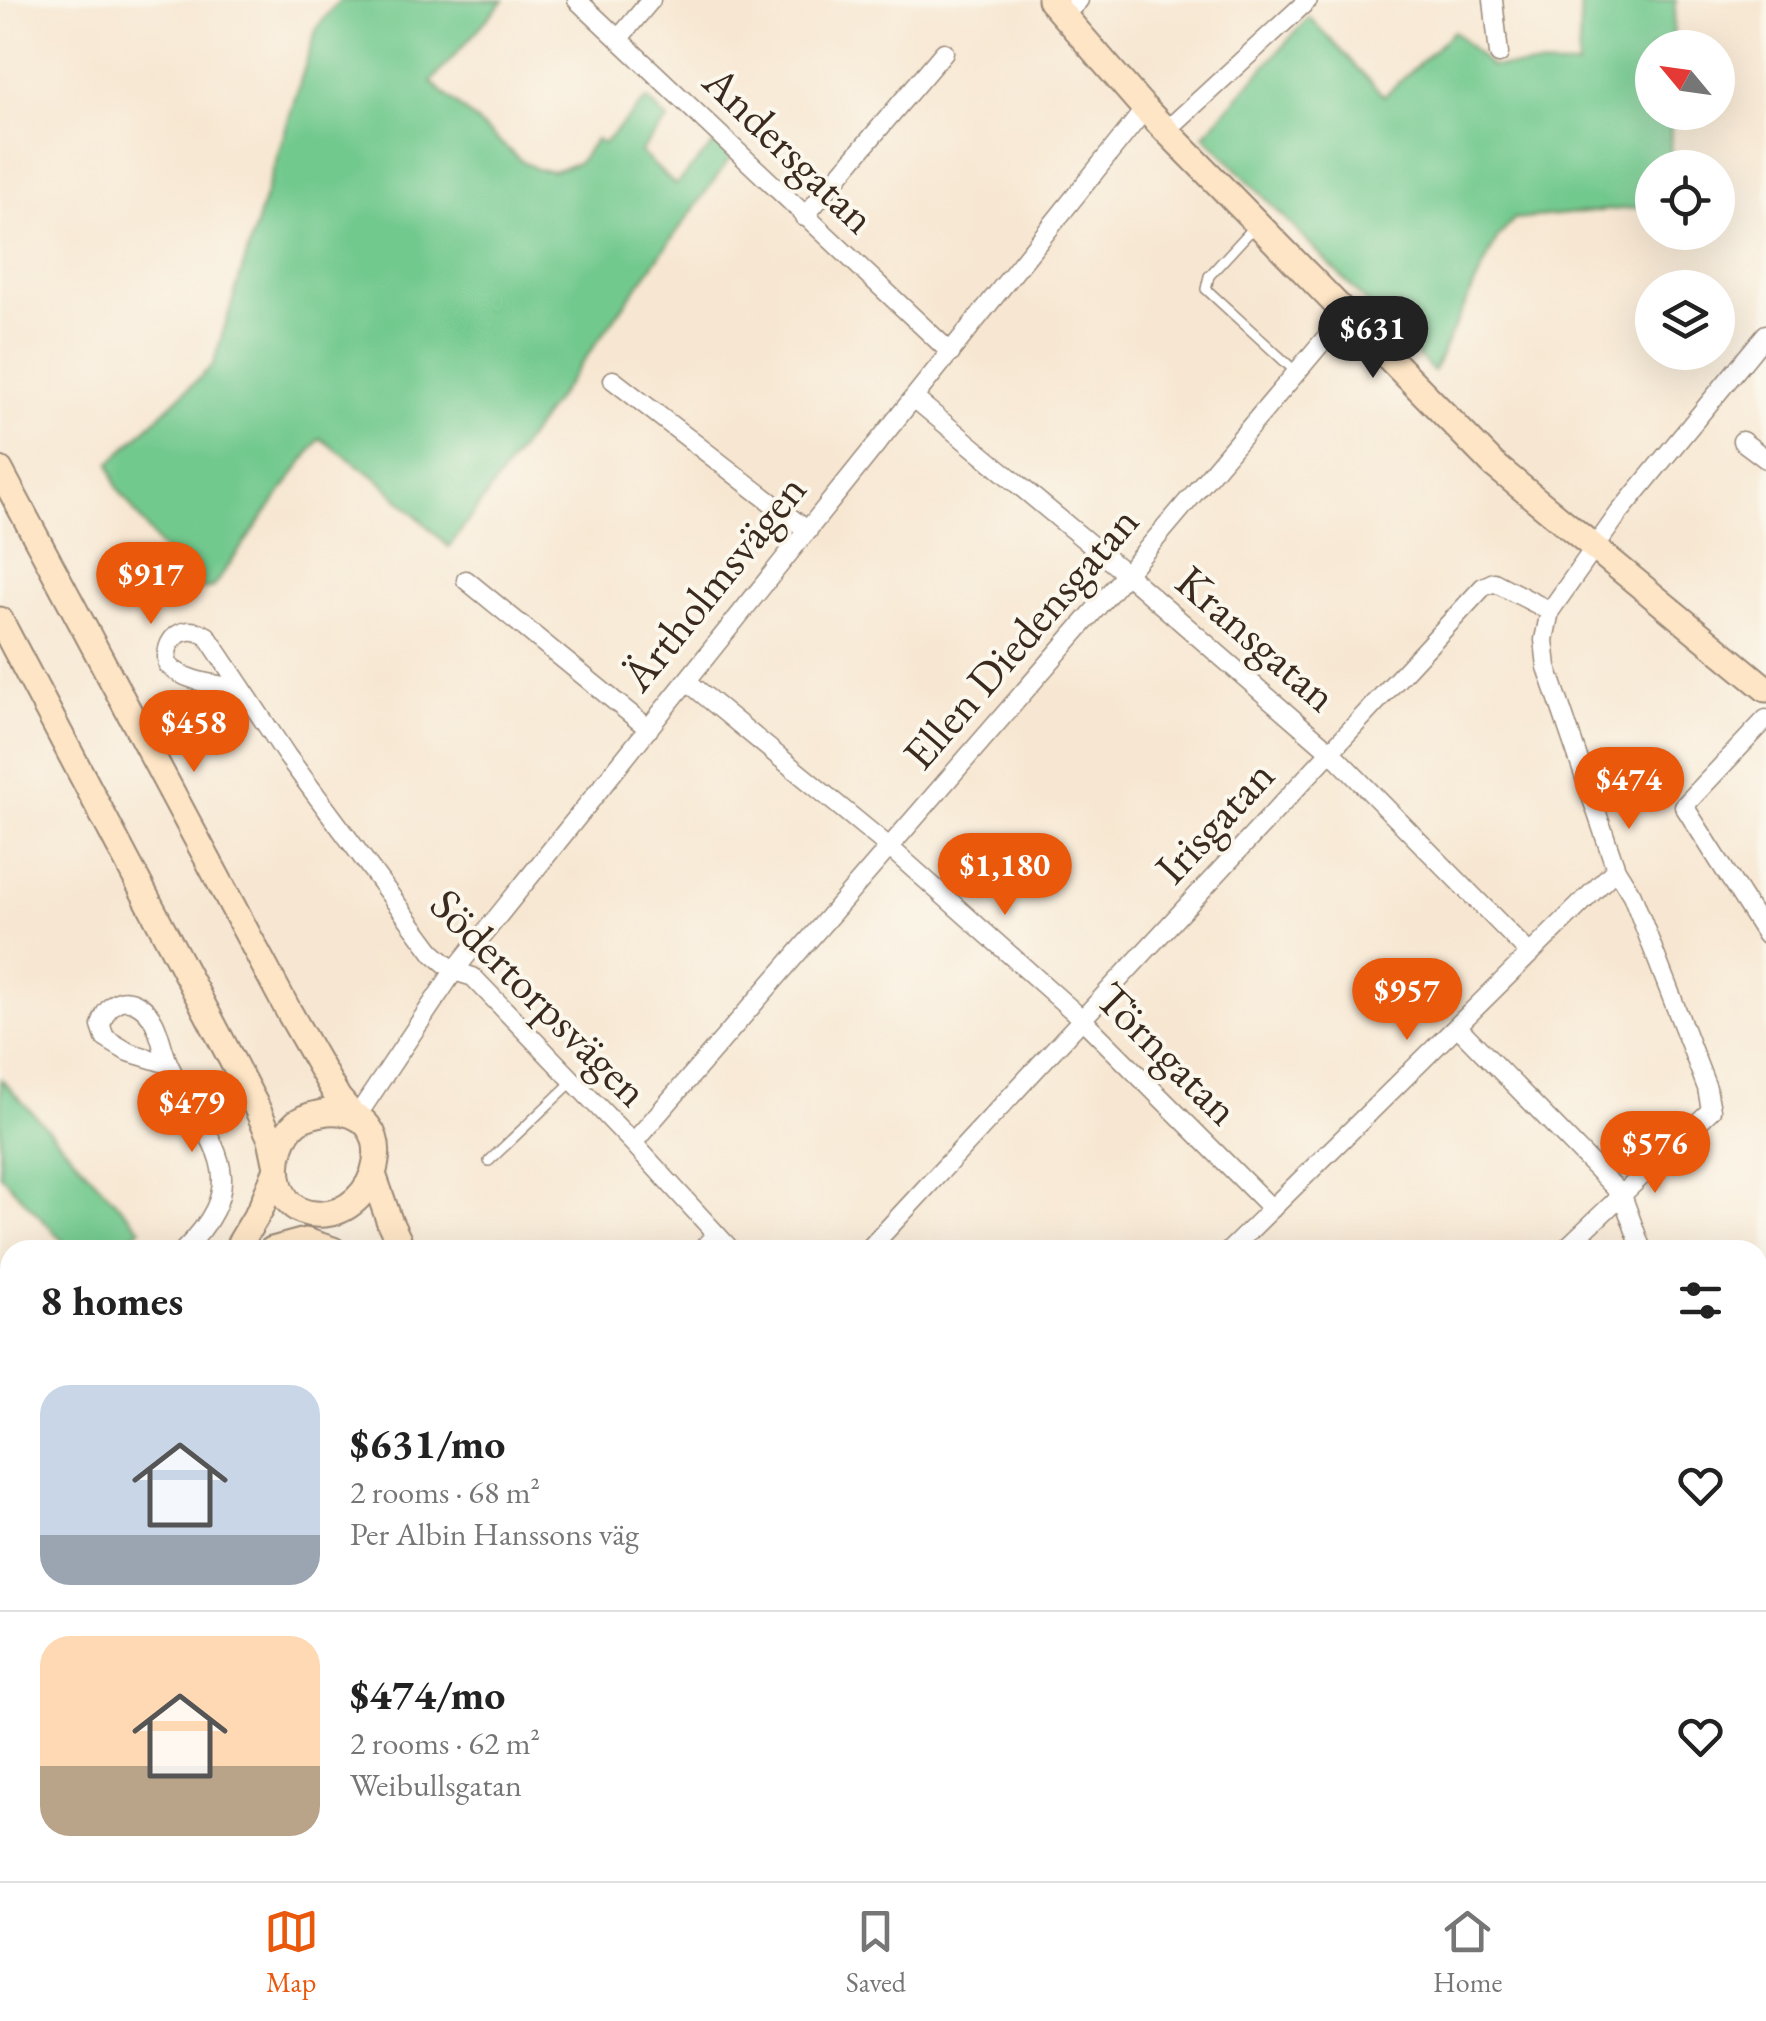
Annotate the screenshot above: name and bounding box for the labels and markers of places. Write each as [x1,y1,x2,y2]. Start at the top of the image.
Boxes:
pin: $631 [1314,296,1432,381]
pin: $917 [92,542,210,627]
pin: $458 [135,690,253,775]
pin: $474 [1570,747,1688,832]
pin: $1,180 [924,833,1086,918]
pin: $957 [1348,958,1466,1043]
pin: $479 [133,1070,251,1155]
pin: $576 [1596,1111,1714,1196]

